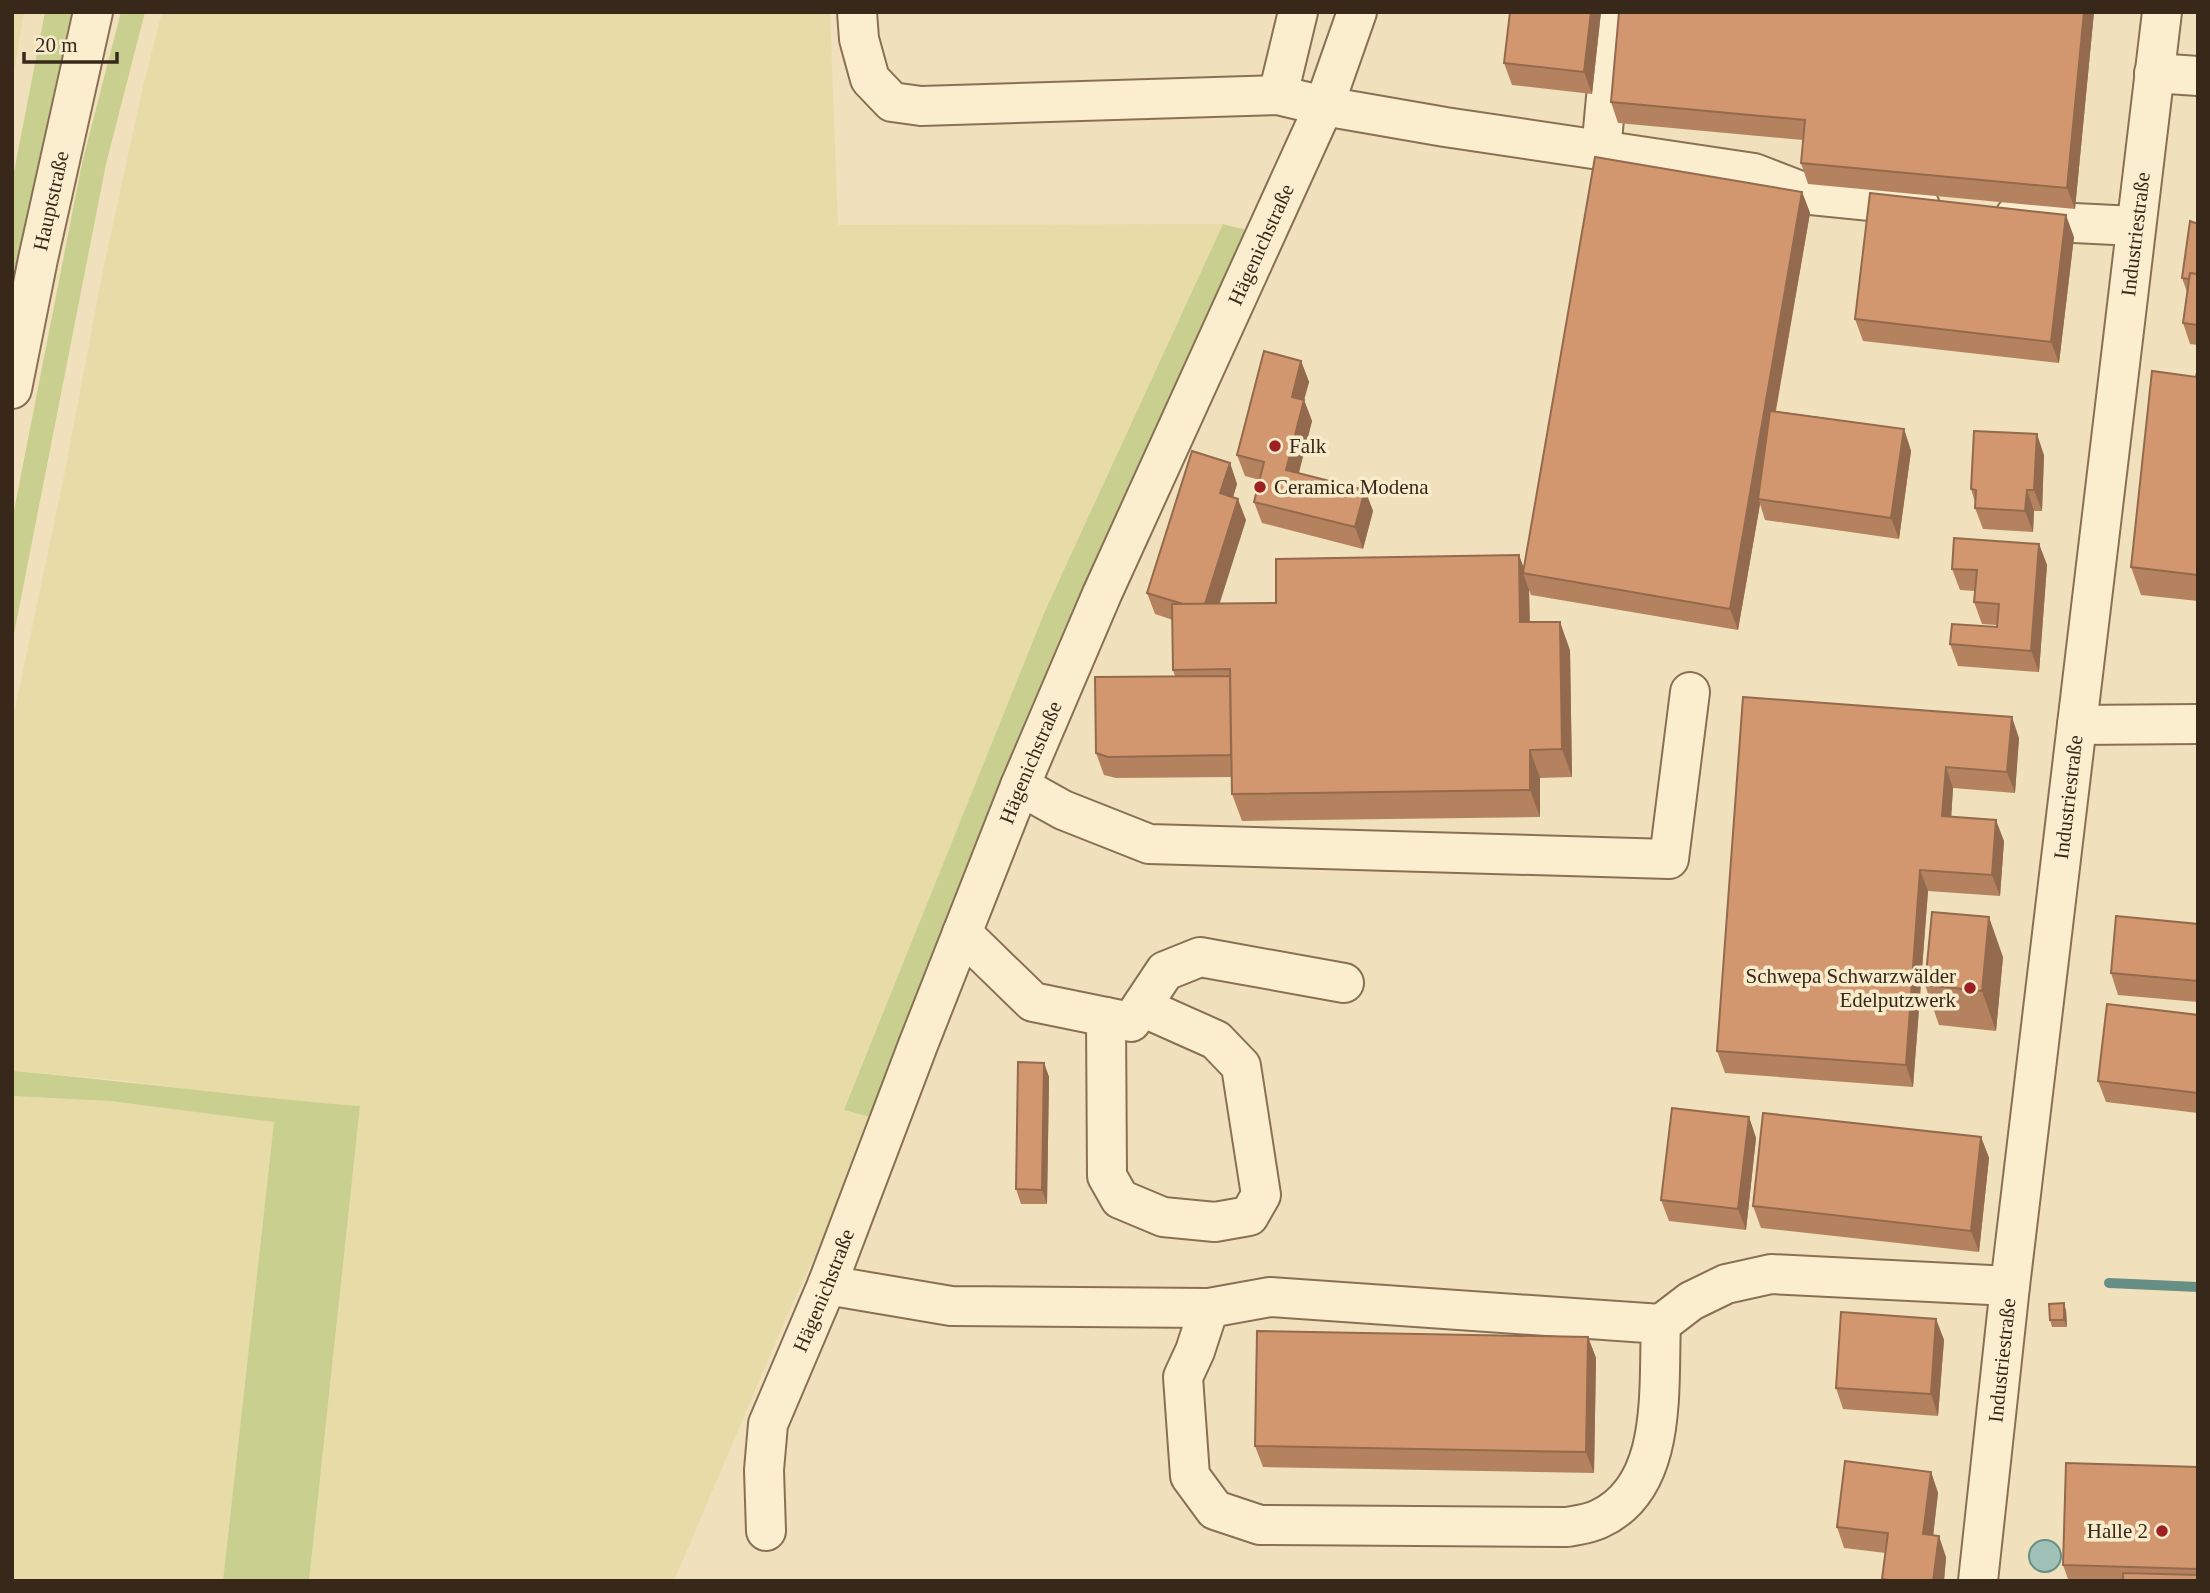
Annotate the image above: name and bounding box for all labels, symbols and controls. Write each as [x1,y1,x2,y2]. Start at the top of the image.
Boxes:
scale bar [24,21,117,65]
text: 20 m [35,33,78,57]
street label: Hauptstraße [28,149,74,253]
street label: Industriestraße [2116,171,2155,298]
street label: Hägenichstraße [1223,180,1299,309]
place label: Falk [1289,434,1327,458]
marker: Falk [1267,438,1283,454]
place label: Ceramica Modena [1274,475,1429,499]
marker: Ceramica Modena [1252,479,1268,495]
street label: Hägenichstraße [994,698,1067,827]
street label: Industriestraße [2049,734,2088,861]
place label: Schwepa Schwarzwälder Edelputzwerk [1746,964,1956,1012]
marker: Schwepa Schwarzwälder Edelputzwerk [1962,980,1978,996]
street label: Hägenichstraße [788,1225,859,1356]
street label: Industriestraße [1983,1297,2021,1424]
place label: Halle 2 [2087,1519,2148,1543]
marker: Halle 2 [2154,1523,2170,1539]

